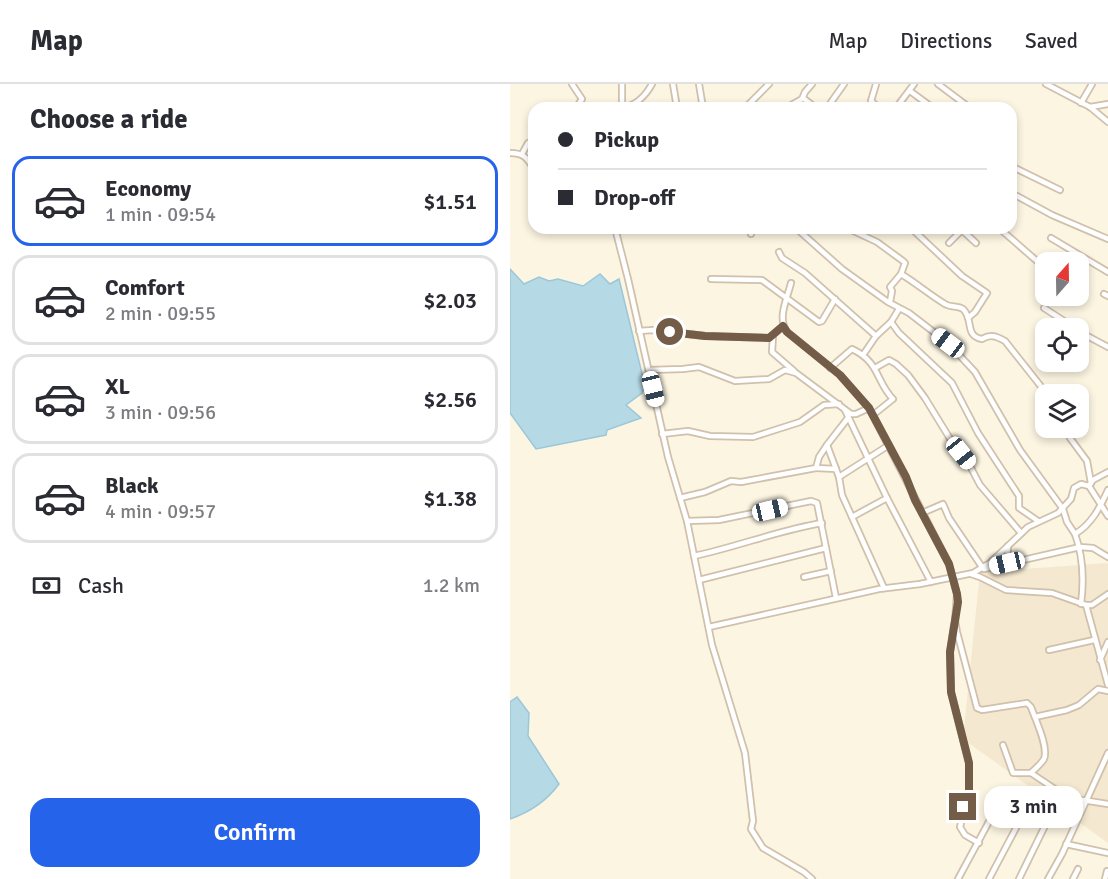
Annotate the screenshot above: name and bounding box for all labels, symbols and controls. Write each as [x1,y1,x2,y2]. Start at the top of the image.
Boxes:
text: Map [30,24,83,58]
text: Map [829,28,867,54]
text: Directions [900,28,992,54]
text: Saved [1025,28,1078,54]
text: Choose a ride [30,103,188,136]
text: Pickup [594,126,659,153]
icon: car [33,174,87,228]
text: Economy [105,175,191,202]
text: Drop-off [594,184,675,211]
text: $1.51 [423,188,477,215]
text: 1 min · 09:54 [105,202,216,227]
north arrow [1035,252,1089,306]
map controls [1035,252,1089,438]
icon: car [33,273,87,327]
text: Comfort [105,274,185,301]
text: $2.03 [423,287,477,314]
text: 2 min · 09:55 [105,301,216,326]
route start [656,318,683,345]
button: locate [1035,318,1089,372]
car [928,325,968,361]
car [640,369,666,409]
icon: car [33,372,87,426]
text: XL [105,373,130,400]
button: layers [1035,384,1089,438]
text: $2.56 [423,386,477,413]
text: 3 min · 09:56 [105,400,216,425]
car [943,433,979,473]
icon: car [33,471,87,525]
text: Black [105,472,159,499]
text: $1.38 [423,485,477,512]
car [750,497,790,523]
text: 4 min · 09:57 [105,499,216,524]
car [987,550,1027,576]
icon: cash [30,569,63,602]
text: Cash [78,572,124,599]
text: 1.2 km [423,573,480,598]
callout: 3 min [984,786,1083,828]
route end [949,793,976,820]
text: 3 min [1010,794,1057,819]
button: Confirm [30,798,480,867]

